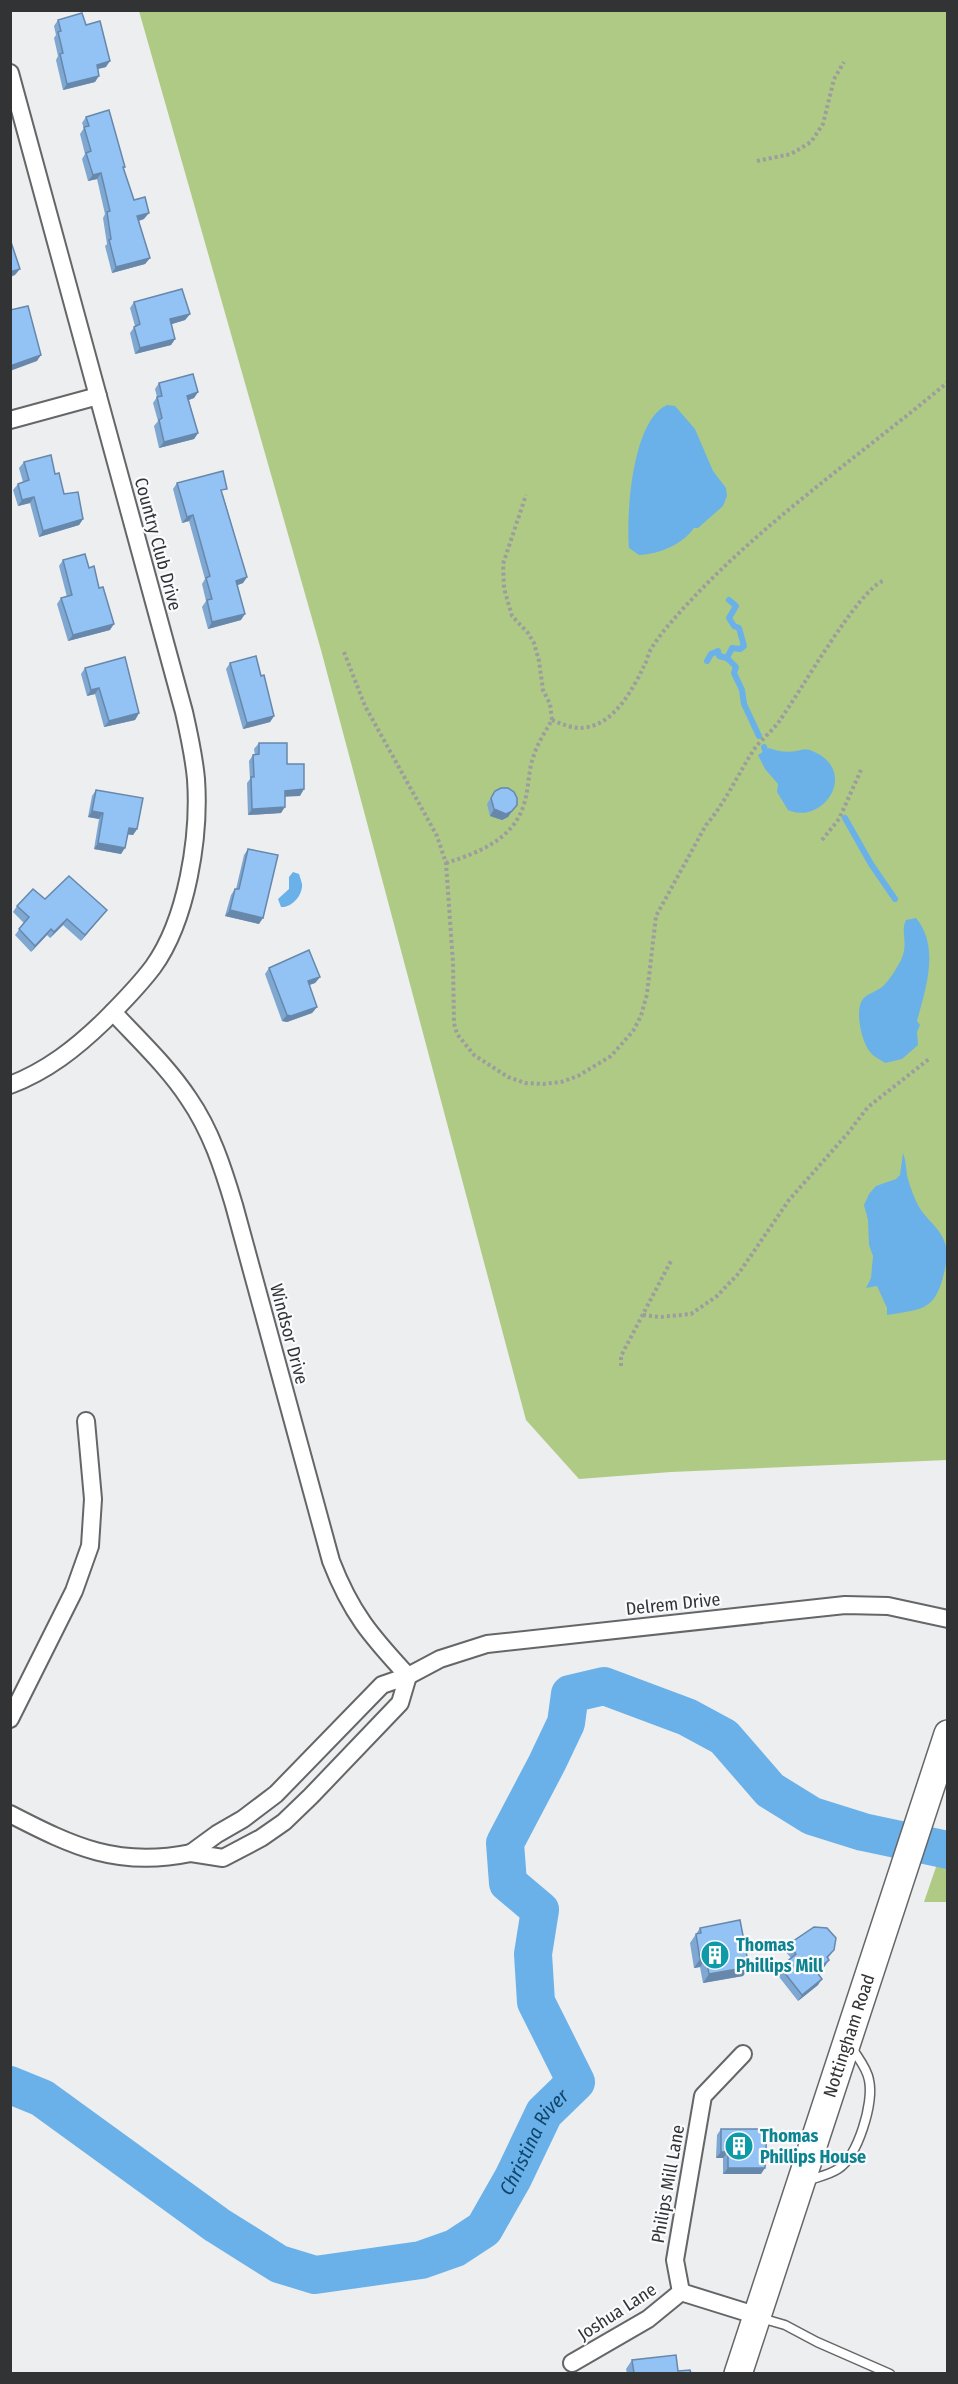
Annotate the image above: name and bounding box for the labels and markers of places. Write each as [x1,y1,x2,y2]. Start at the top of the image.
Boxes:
place label: Thomas Phillips Mill [736,1934,823,1977]
building icon: Thomas Phillips Mill [699,1939,731,1971]
place label: Thomas Phillips House [760,2125,866,2168]
building icon: Thomas Phillips House [723,2130,755,2162]

